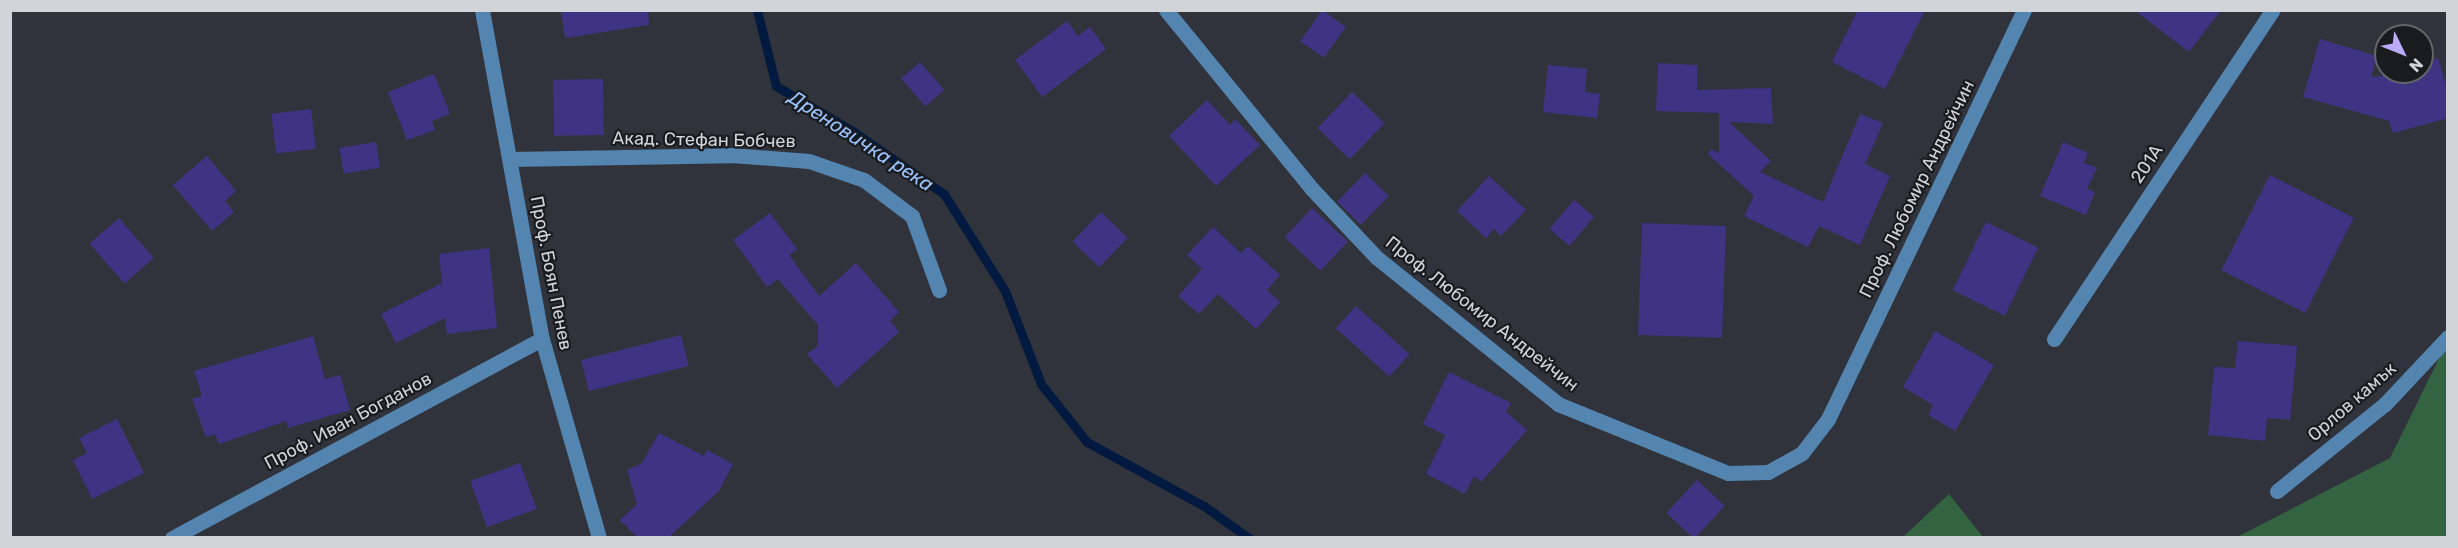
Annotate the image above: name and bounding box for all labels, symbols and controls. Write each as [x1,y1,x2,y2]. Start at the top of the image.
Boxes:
north arrow [2374,24,2434,84]
text: N [2405,55,2427,76]
street label: Проф. Любомир Андрейчин [1855,77,1979,301]
water label: Дреновичка река [784,85,938,197]
street label: Акад. Стефан Бобчев [612,128,796,152]
street label: 201А [2126,141,2168,187]
street label: Проф. Боян Пенев [525,194,577,352]
street label: Проф. Любомир Андрейчин [1381,232,1583,396]
street label: Орлов камък [2303,358,2401,446]
street label: Проф. Иван Богданов [261,368,435,474]

